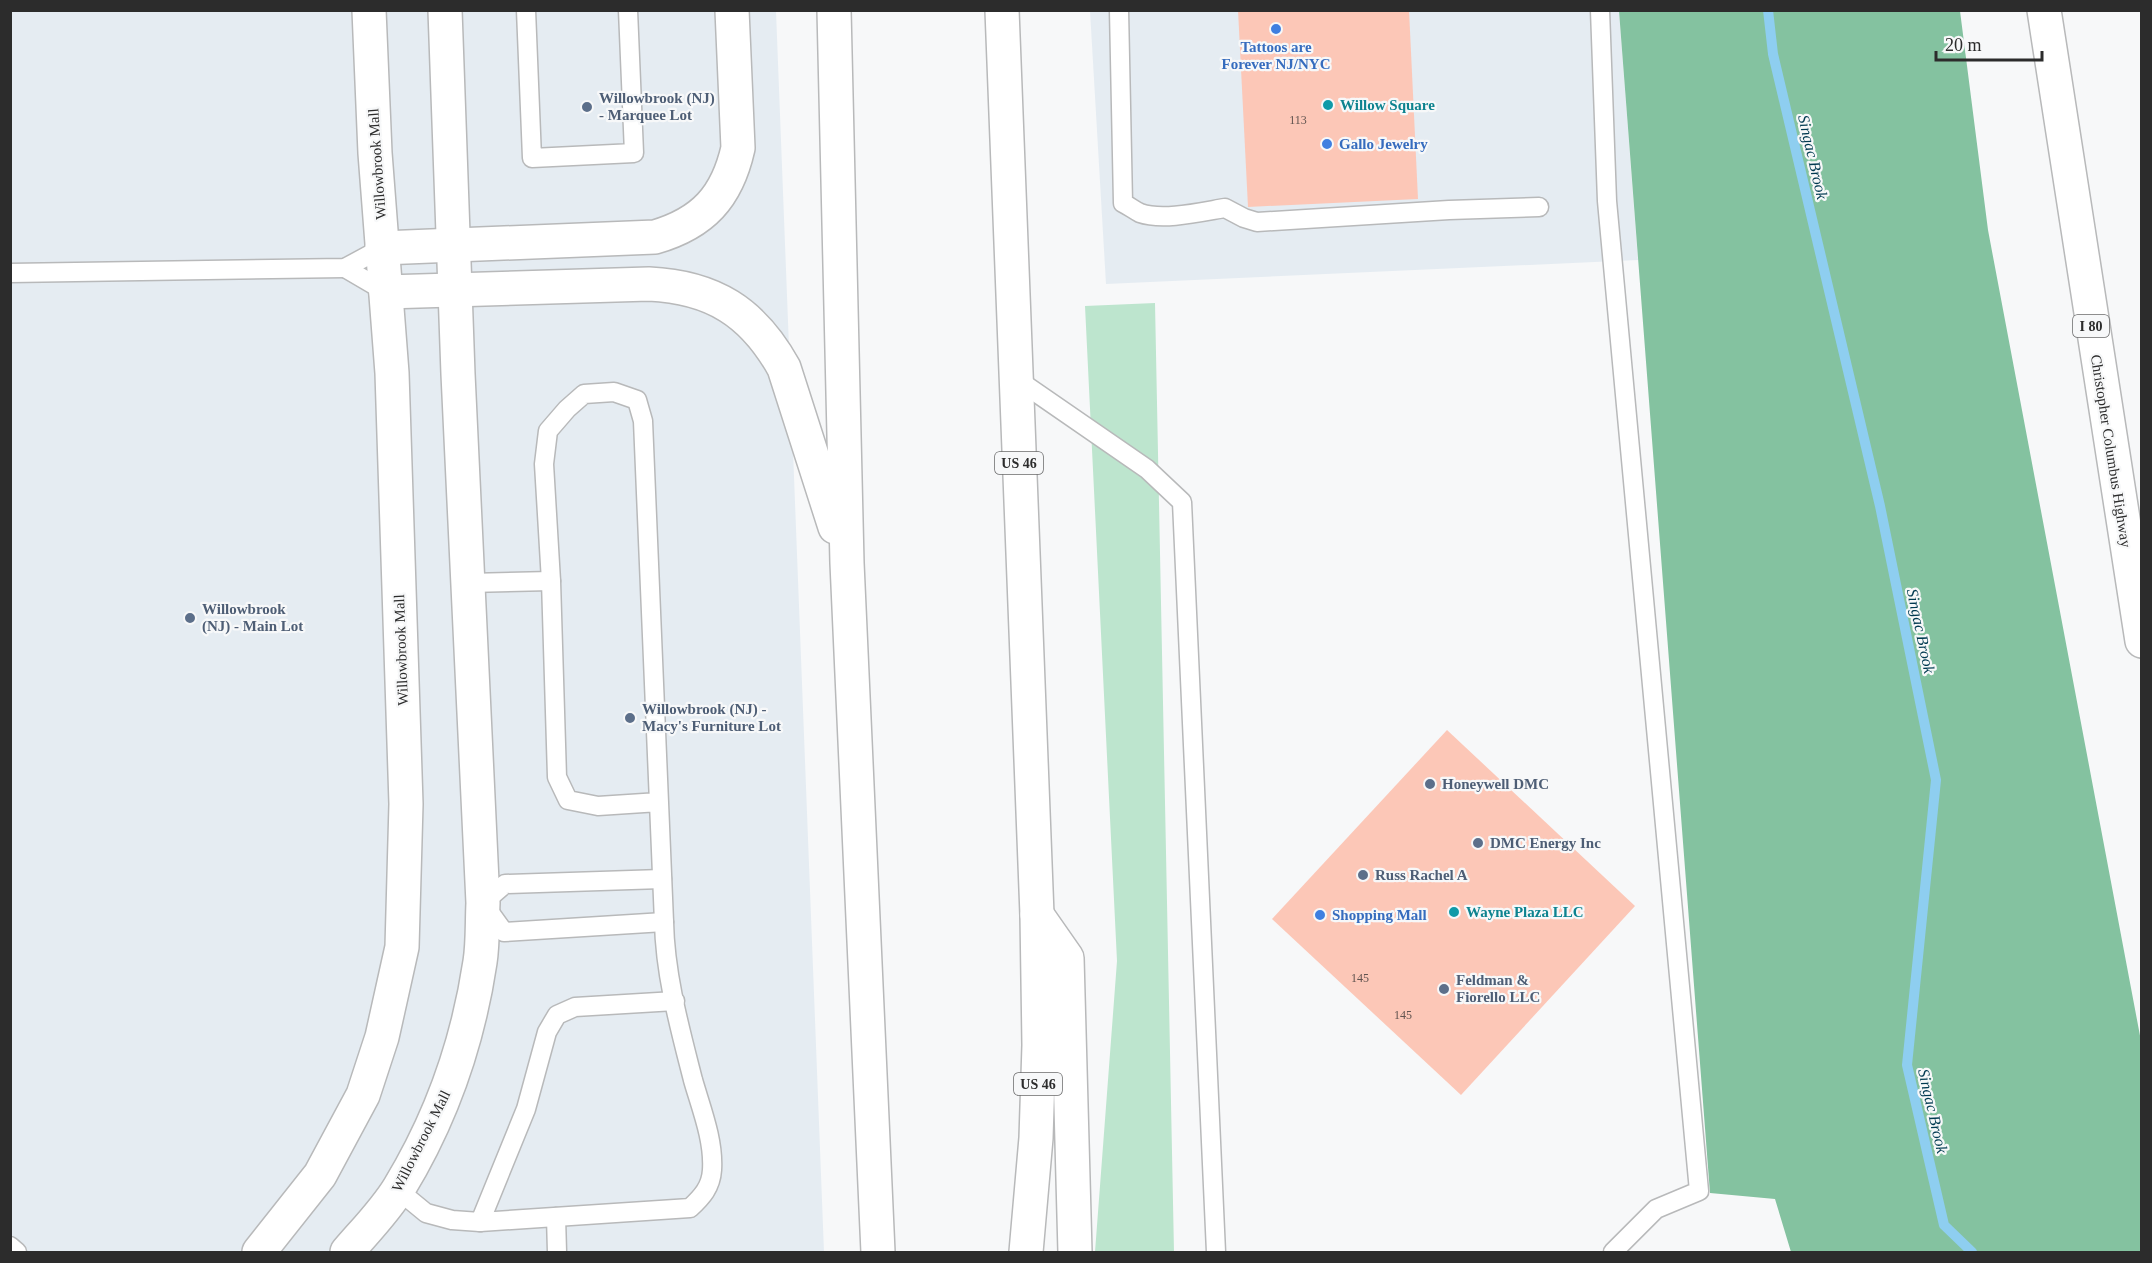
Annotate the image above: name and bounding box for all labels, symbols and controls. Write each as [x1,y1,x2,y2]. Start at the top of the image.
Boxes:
marker: Tattoos are Forever NJ/NYC [1269,22,1283,36]
scale bar [1936,24,2042,62]
text: 20 m [1945,35,1982,55]
place label: Tattoos are Forever NJ/NYC [1222,39,1331,72]
place label: Willowbrook (NJ) - Marquee Lot [599,90,715,123]
place label: Willow Square [1340,97,1435,113]
marker: Willow Square [1321,98,1335,112]
marker: Willowbrook (NJ) - Marquee Lot [580,100,594,114]
street label: Willowbrook Mall [365,108,389,220]
house number: 113 [1289,113,1307,127]
water label: Singac Brook [1794,113,1831,202]
place label: Gallo Jewelry [1339,136,1428,152]
marker: Gallo Jewelry [1320,137,1334,151]
road number: I 80 [2073,315,2109,337]
street label: Christopher Columbus Highway [2088,353,2134,549]
road number: US 46 [995,452,1043,474]
water label: Singac Brook [1903,587,1938,676]
street label: Willowbrook Mall [391,594,411,706]
place label: Willowbrook (NJ) - Main Lot [202,601,303,635]
marker: Willowbrook (NJ) - Main Lot [183,611,197,625]
place label: Willowbrook (NJ) - Macy's Furniture Lot [642,701,781,734]
marker: Willowbrook (NJ) - Macy's Furniture Lot [623,711,637,725]
place label: Honeywell DMC [1442,776,1549,792]
marker: Honeywell DMC [1423,777,1437,791]
place label: DMC Energy Inc [1490,835,1601,851]
marker: DMC Energy Inc [1471,836,1485,850]
place label: Russ Rachel A [1375,867,1468,883]
marker: Russ Rachel A [1356,868,1370,882]
place label: Wayne Plaza LLC [1466,904,1584,920]
marker: Wayne Plaza LLC [1447,905,1461,919]
place label: Shopping Mall [1332,907,1427,923]
marker: Shopping Mall [1313,908,1327,922]
house number: 145 [1351,971,1369,985]
place label: Feldman & Fiorello LLC [1456,972,1540,1005]
marker: Feldman & Fiorello LLC [1437,982,1451,996]
house number: 145 [1394,1008,1412,1022]
water label: Singac Brook [1914,1067,1951,1156]
road number: US 46 [1014,1073,1062,1095]
street label: Willowbrook Mall [389,1088,453,1194]

